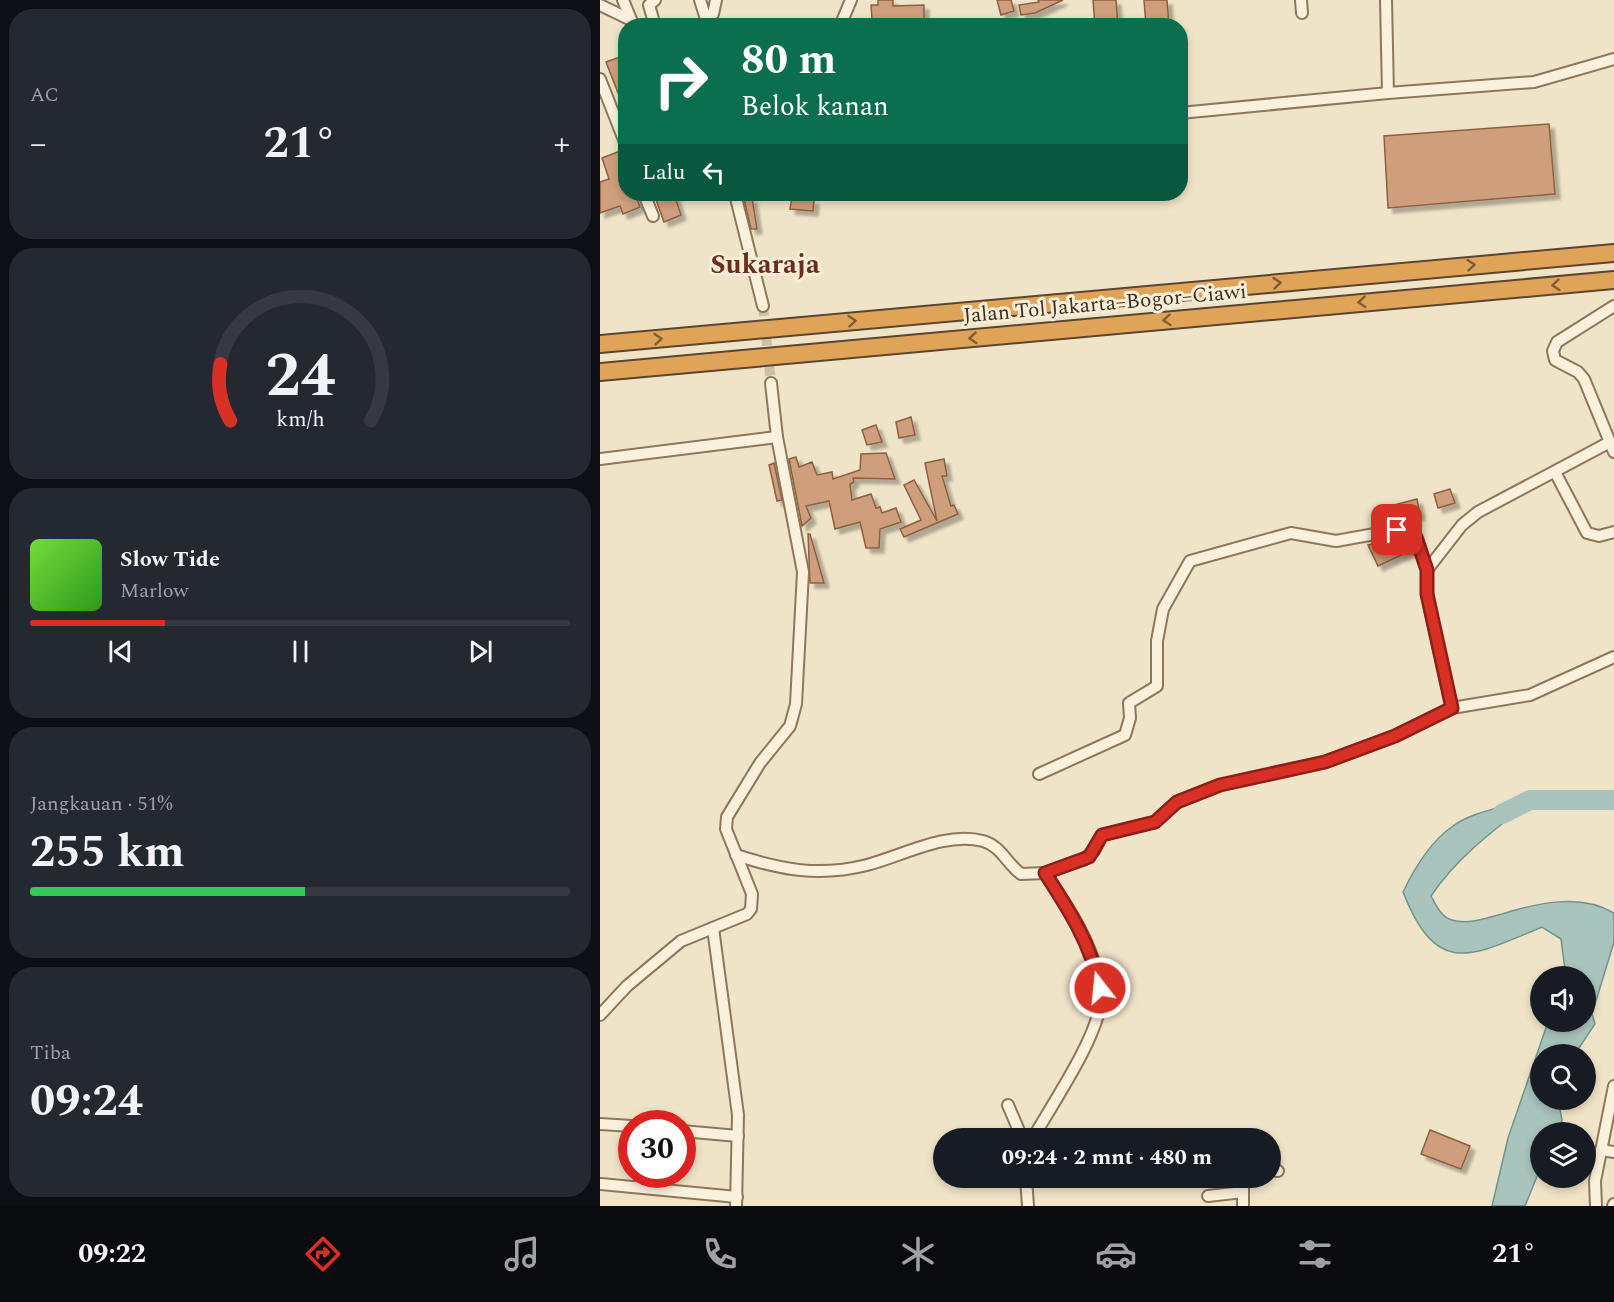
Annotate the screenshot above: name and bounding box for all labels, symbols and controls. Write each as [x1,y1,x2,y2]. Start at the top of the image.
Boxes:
text: 80 m [741,29,836,92]
icon: right [642,42,720,120]
text: AC [30,80,59,110]
text: Belok kanan [741,86,889,128]
text: 21° [264,109,337,178]
text: − [30,119,47,169]
text: + [554,119,570,169]
text: Lalu [642,156,685,189]
icon: left [697,156,730,189]
district label: Sukaraja [710,244,820,286]
one-way arrow [1466,259,1475,272]
street label: Jalan Tol Jakarta–Bogor–Ciawi [962,276,1248,332]
one-way arrow [1272,277,1281,290]
one-way arrow [1551,278,1560,291]
one-way arrow [1357,295,1366,308]
one-way arrow [1163,313,1172,326]
one-way arrow [848,315,857,328]
text: 24 [265,329,335,424]
one-way arrow [969,331,978,344]
one-way arrow [654,333,663,346]
text: km/h [276,403,324,436]
pin [1371,504,1422,555]
icon: arrive [1380,513,1413,546]
text: Slow Tide [120,543,220,576]
text: Marlow [120,576,189,606]
icon: previous [104,635,137,668]
icon: pause [284,635,317,668]
icon: next [464,635,497,668]
text: Jangkauan · 51% [30,789,173,819]
text: 255 km [30,818,185,887]
position arrow [1068,956,1132,1020]
map controls [1530,966,1596,1188]
button: sound [1530,966,1596,1032]
text: Tiba [30,1038,71,1068]
button: search [1530,1044,1596,1110]
text: 09:24 [30,1067,143,1136]
speed limit sign: 30 [618,1110,696,1188]
button: layers [1530,1122,1596,1188]
text: 09:24 · 2 mnt · 480 m [1002,1141,1212,1174]
text: 09:22 [78,1233,146,1275]
icon: directions [302,1233,344,1275]
icon: music [501,1233,543,1275]
icon: phone [699,1233,741,1275]
icon: climate [897,1233,939,1275]
icon: car [1095,1233,1137,1275]
icon: filters [1294,1233,1336,1275]
text: 21° [1492,1233,1536,1275]

